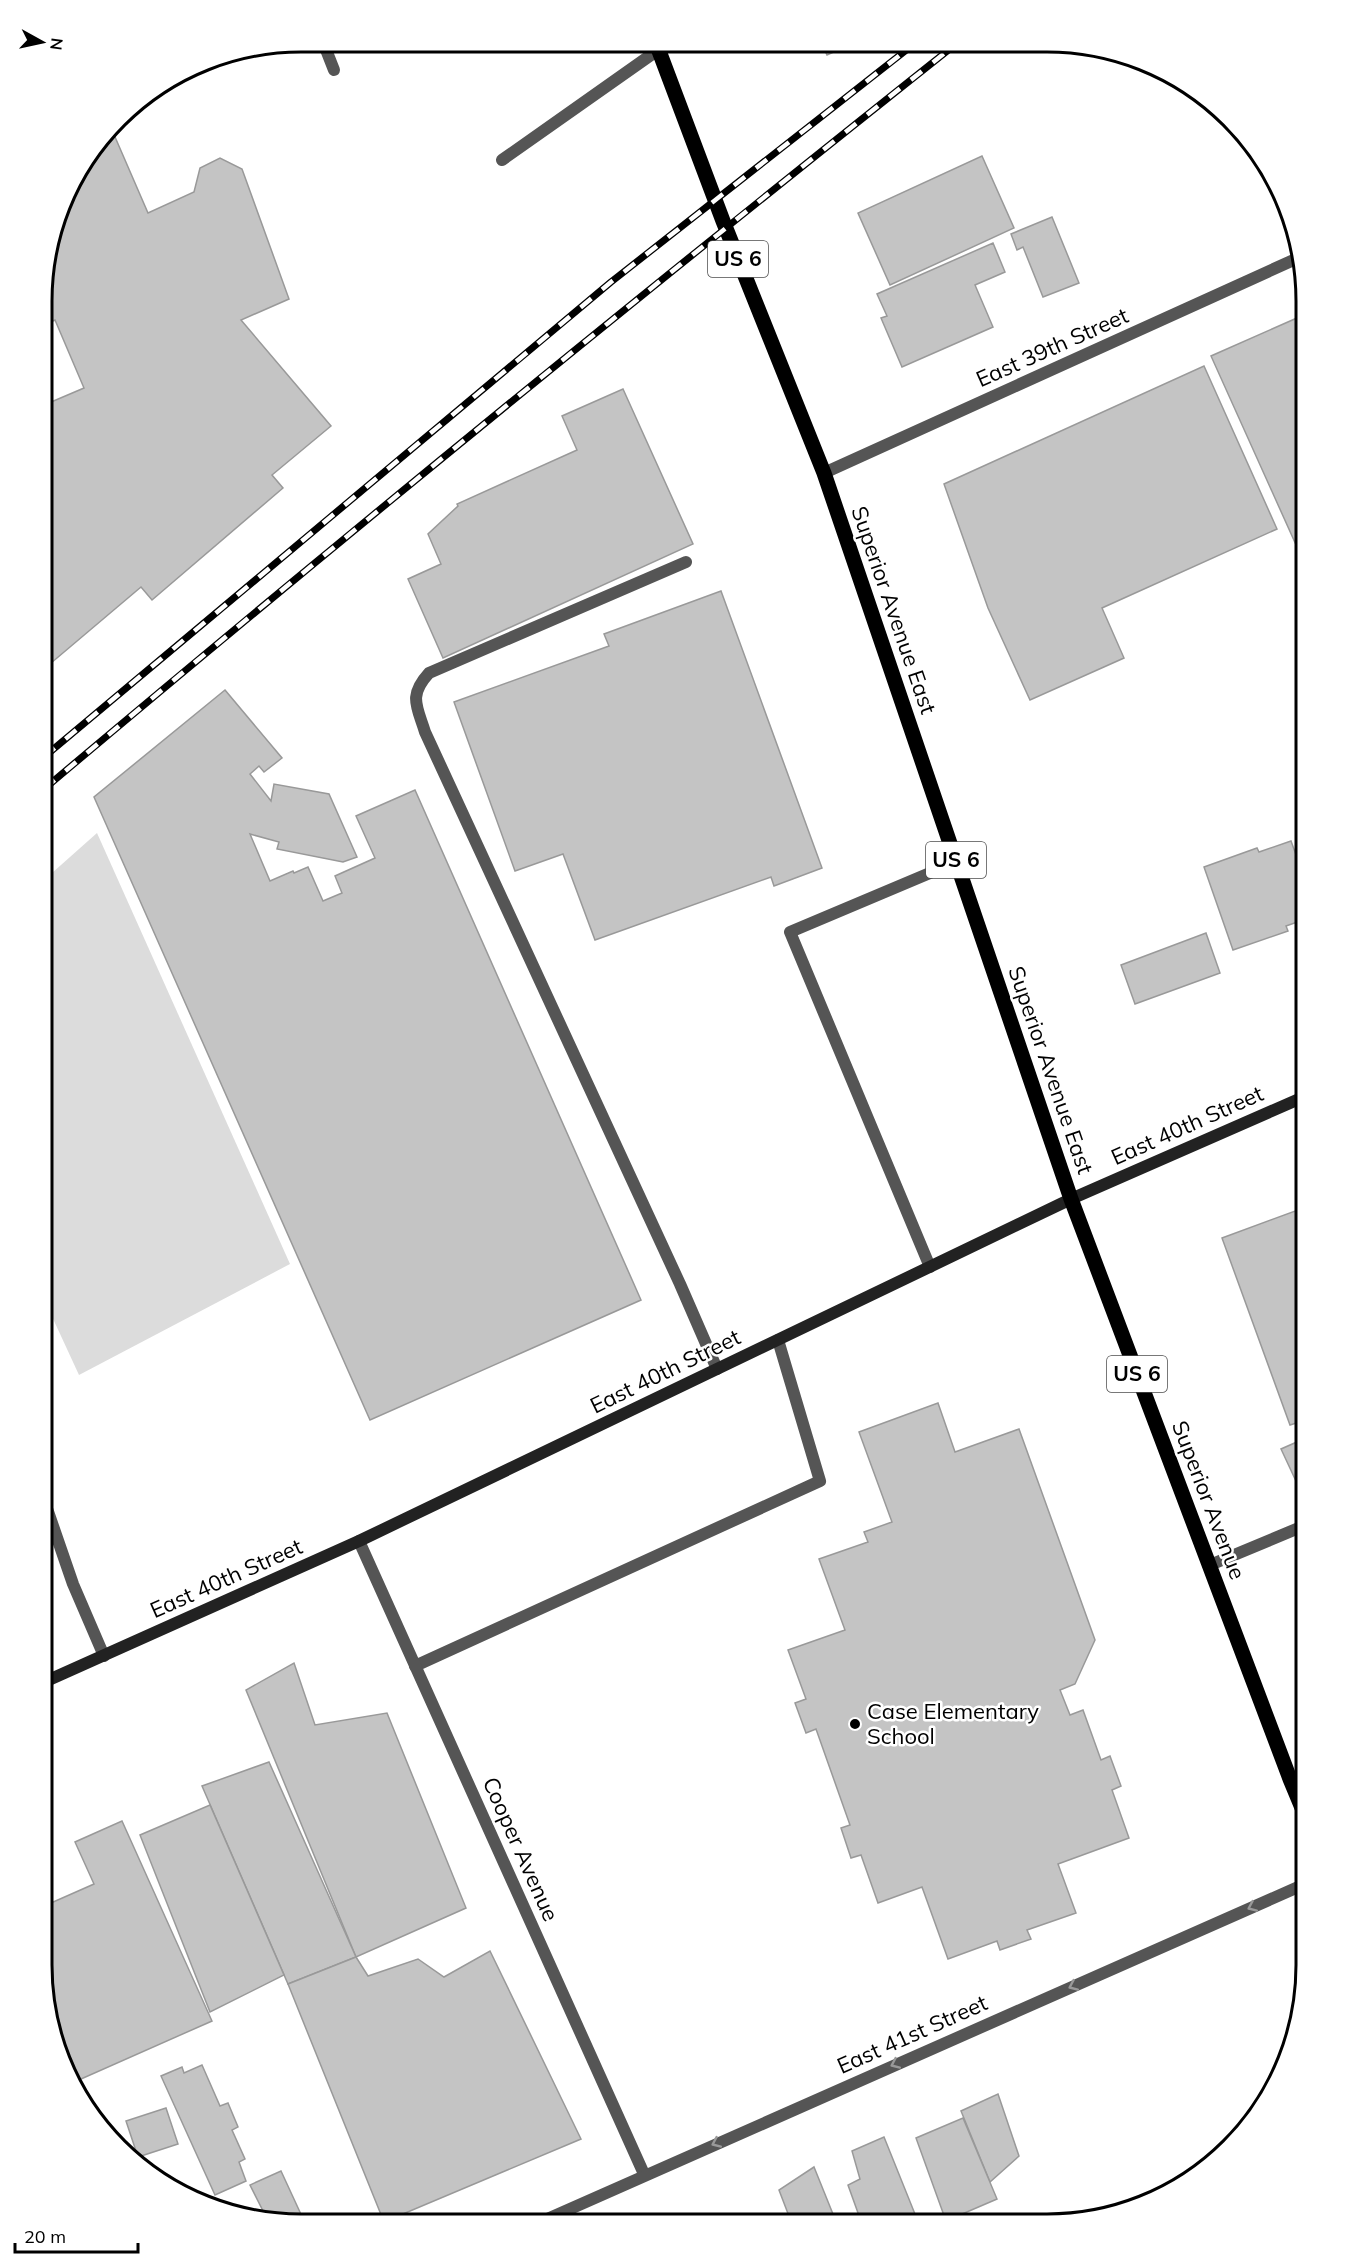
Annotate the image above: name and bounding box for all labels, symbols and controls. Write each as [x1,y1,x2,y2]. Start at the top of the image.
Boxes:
north arrow [12,12,72,72]
text: N [46,37,68,51]
road number: US 6 [708,241,768,277]
street label: East 39th Street [971,301,1133,393]
street label: Superior Avenue East [845,502,943,718]
road number: US 6 [926,842,986,878]
street label: Superior Avenue East [1002,962,1100,1178]
street label: East 40th Street [1106,1079,1268,1171]
street label: East 40th Street [585,1322,745,1419]
road number: US 6 [1107,1356,1167,1392]
street label: Superior Avenue [1166,1417,1252,1583]
street label: East 40th Street [145,1532,307,1624]
place label: Case Elementary School [867,1697,1039,1750]
marker: Case Elementary School [848,1717,862,1731]
street label: Cooper Avenue [477,1773,565,1925]
one-way arrow [1247,1900,1258,1912]
one-way arrow [1069,1978,1080,1990]
street label: East 41st Street [832,1988,992,2080]
one-way arrow [890,2057,901,2069]
one-way arrow [712,2136,723,2148]
scale bar [15,2216,138,2254]
text: 20 m [24,2225,66,2248]

